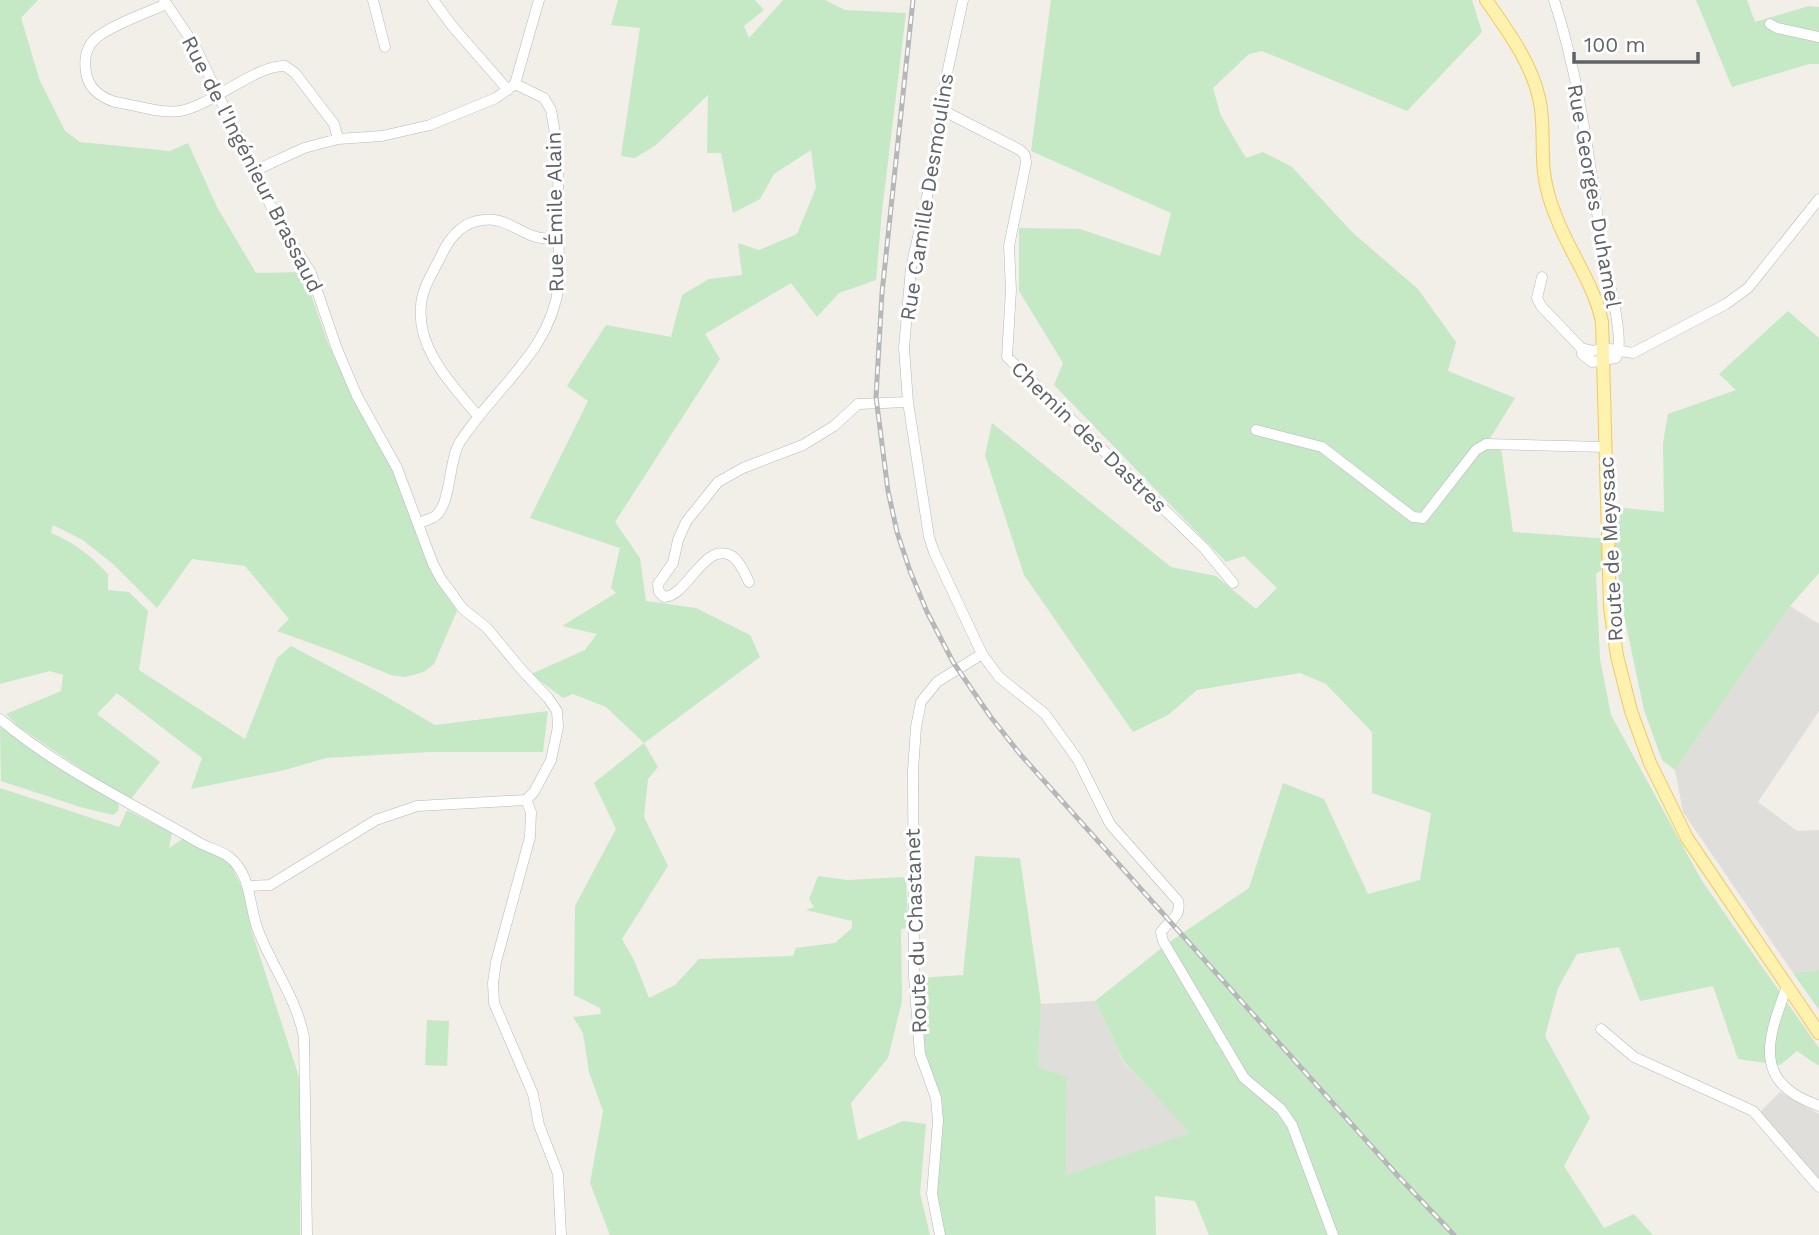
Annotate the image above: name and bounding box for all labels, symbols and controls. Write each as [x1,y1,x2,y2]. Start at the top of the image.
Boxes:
scale bar [1574,21,1698,65]
street label: Rue de l'Ingénieur Brassaud [177,31,328,296]
text: 100 m [1584,32,1646,57]
street label: Rue Camille Desmoulins [895,72,958,322]
street label: Rue Georges Duhamel [1562,82,1627,310]
street label: Rue Émile Alain [541,132,568,293]
street label: Chemin des Dastres [1006,356,1173,518]
street label: Route de Meyssac [1593,456,1628,642]
street label: Route du Chastanet [899,828,932,1034]

